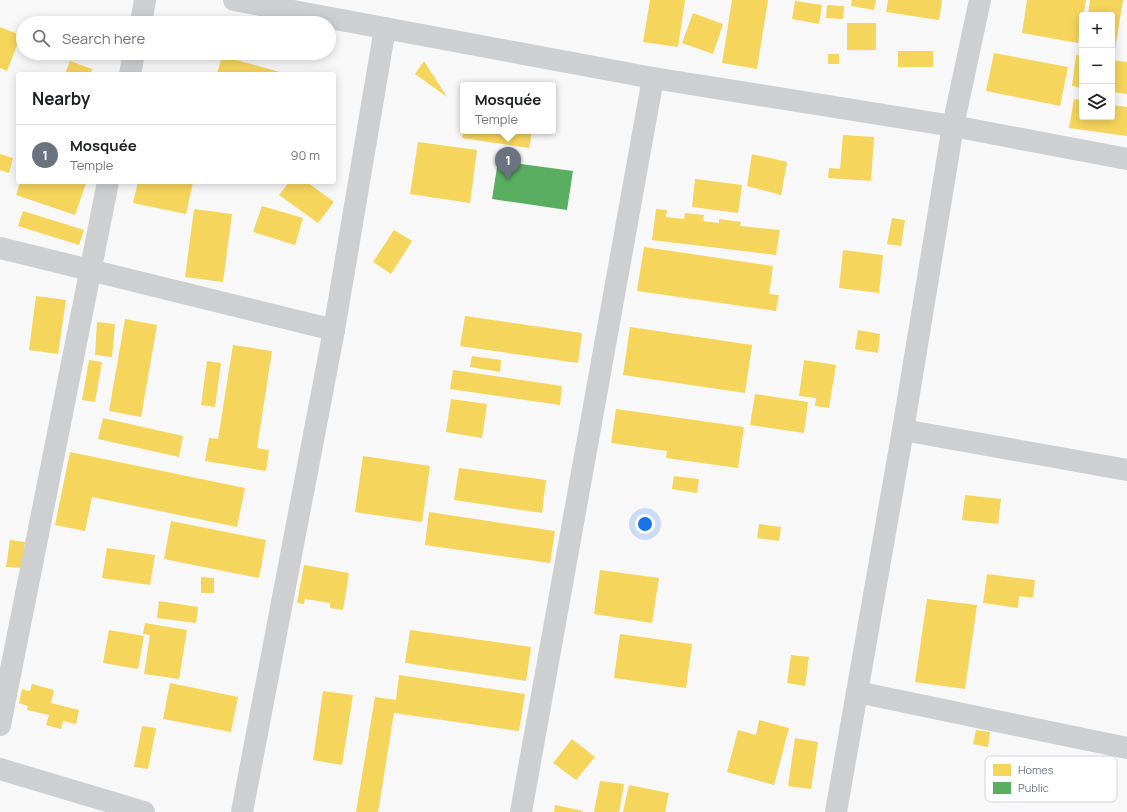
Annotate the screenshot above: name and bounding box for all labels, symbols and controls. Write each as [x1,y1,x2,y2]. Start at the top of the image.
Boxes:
map controls [1079,12,1115,120]
button: + [1079,12,1115,48]
search box [16,16,336,60]
icon: search [30,27,52,49]
text: Search here [62,28,145,49]
button: − [1079,48,1115,84]
popup [460,82,556,134]
button: layers [1079,84,1115,120]
text: Nearby [32,87,90,110]
text: Mosquée [475,89,541,110]
text: Temple [475,110,518,128]
text: Mosquée [70,135,137,156]
text: 1 [42,146,48,164]
text: 90 m [290,146,320,164]
pin: 1 [495,147,521,180]
text: Temple [70,156,113,174]
your location [635,514,655,534]
legend [985,756,1117,802]
text: Homes [1018,762,1054,777]
text: Public [1018,780,1049,795]

